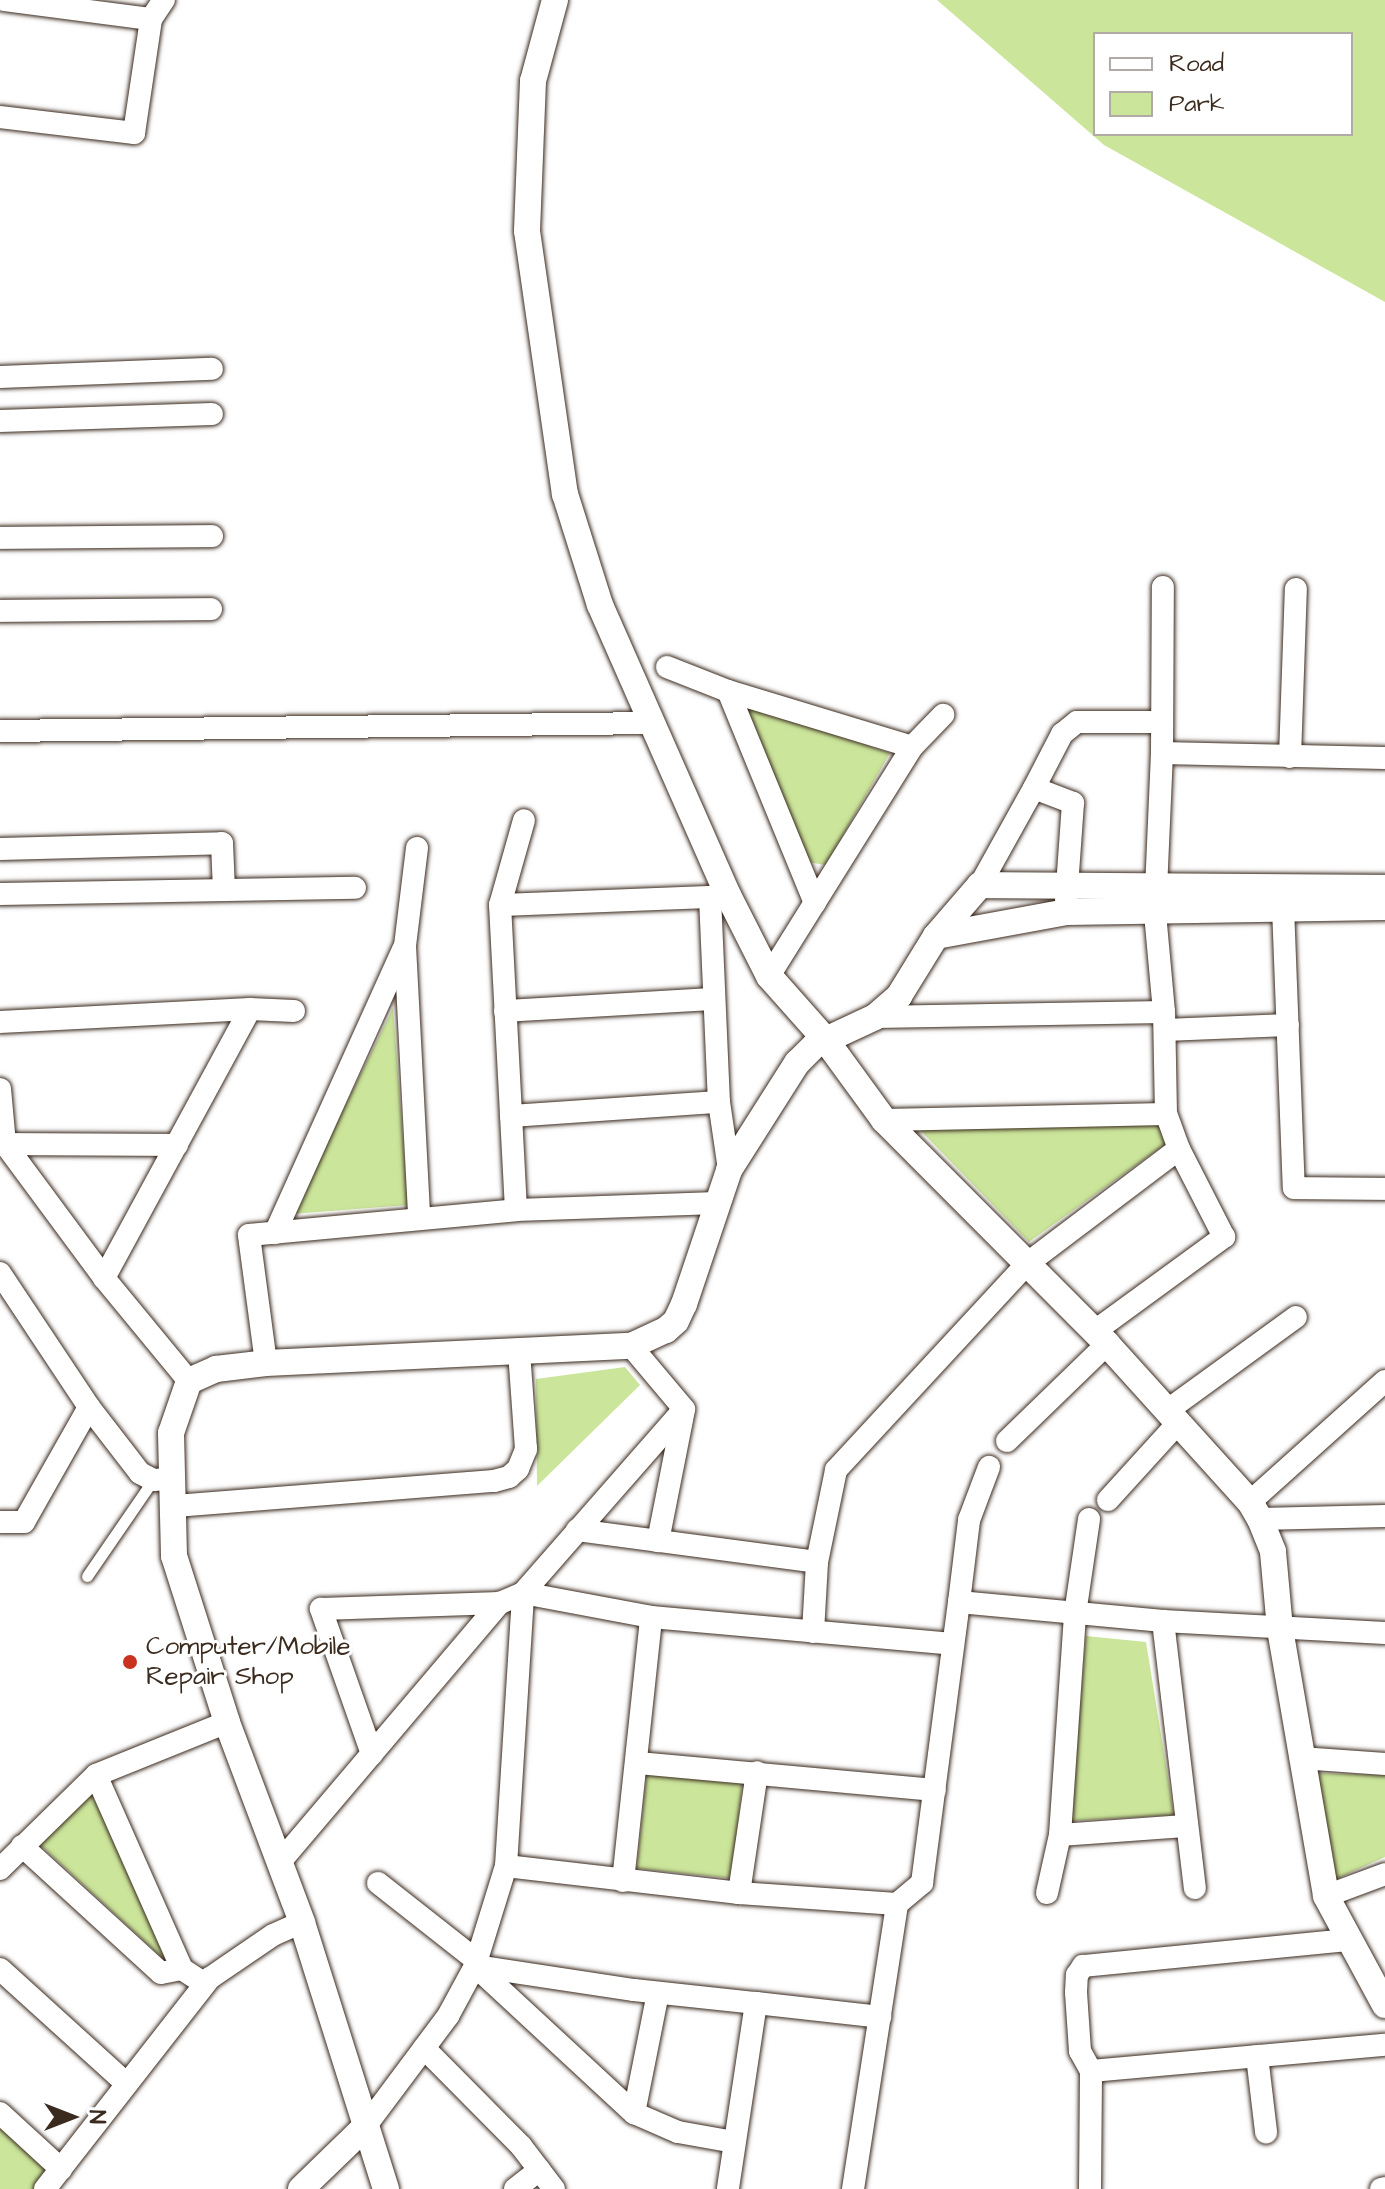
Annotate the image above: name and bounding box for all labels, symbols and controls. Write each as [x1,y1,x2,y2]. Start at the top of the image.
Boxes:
legend [1093,32,1353,136]
text: Road [1169,47,1224,81]
text: Park [1169,87,1225,121]
place label: Computer/Mobile Repair Shop [146,1631,351,1692]
marker: Computer/Mobile Repair Shop [121,1653,139,1671]
north arrow [32,2077,112,2157]
text: N [81,2110,112,2124]

